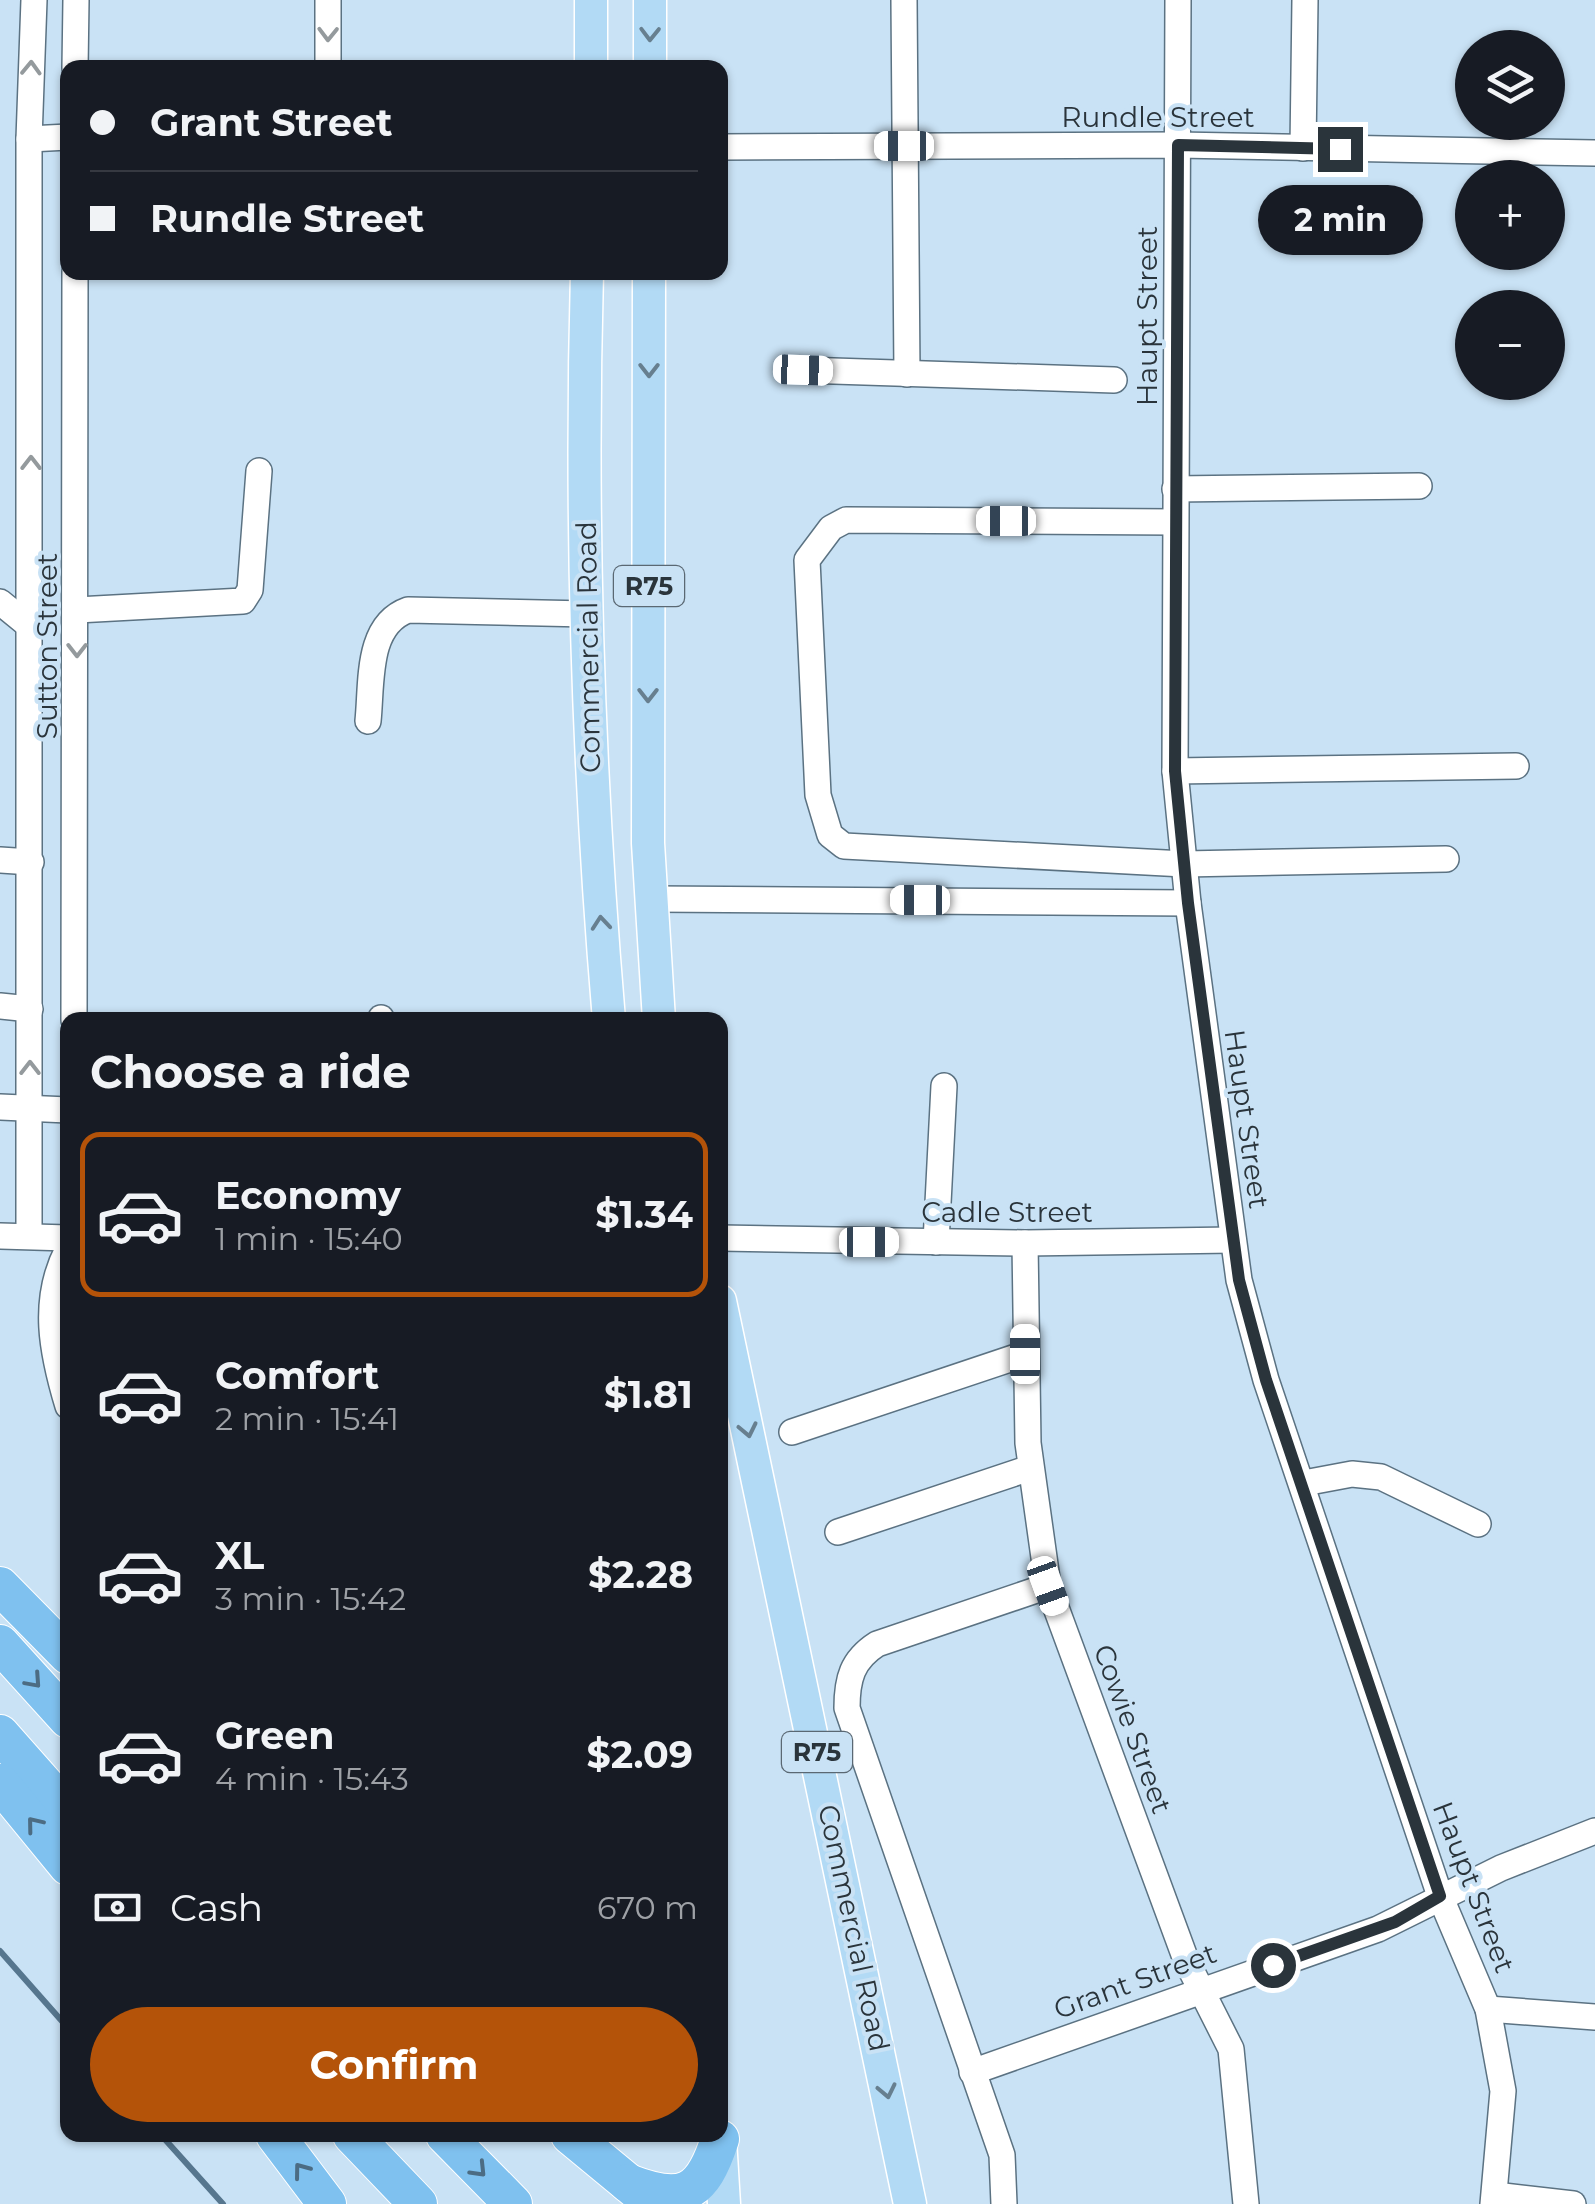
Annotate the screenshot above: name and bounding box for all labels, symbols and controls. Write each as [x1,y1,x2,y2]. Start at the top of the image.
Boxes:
one-way arrow [317,26,339,42]
one-way arrow [639,26,661,42]
map controls [1455,30,1565,400]
button: layers [1455,30,1565,140]
one-way arrow [21,60,42,76]
text: Grant Street [150,99,393,146]
street label: Rundle Street [1061,100,1255,134]
route end [1318,127,1363,172]
car [874,131,934,161]
button: + [1455,160,1565,270]
callout: 2 min [1258,184,1422,254]
text: Rundle Street [150,195,424,242]
text: 2 min [1294,200,1387,239]
street label: Haupt Street [1130,226,1164,406]
button: − [1455,290,1565,400]
car [772,354,834,386]
one-way arrow [638,362,660,378]
one-way arrow [20,454,42,470]
car [976,506,1036,536]
street label: Commercial Road [569,521,607,773]
street label: Sutton Street [30,553,64,739]
road number: R75 [614,566,684,606]
one-way arrow [66,642,88,658]
one-way arrow [637,688,659,703]
car [890,885,950,915]
one-way arrow [590,914,612,930]
street label: Haupt Street [1218,1027,1276,1211]
text: Choose a ride [90,1044,411,1099]
one-way arrow [19,1059,41,1074]
icon: car [95,1170,185,1260]
text: Economy [215,1172,401,1219]
text: $1.34 [595,1191,693,1238]
street label: Cadle Street [921,1195,1093,1229]
text: 1 min · 15:40 [215,1219,403,1258]
car [839,1227,899,1257]
car [1010,1324,1040,1384]
icon: car [95,1350,185,1440]
text: Comfort [215,1352,379,1399]
text: $1.81 [604,1371,693,1418]
text: 2 min · 15:41 [215,1399,399,1438]
one-way arrow [736,1422,757,1439]
icon: car [95,1530,185,1620]
text: XL [215,1532,264,1579]
text: $2.28 [588,1551,693,1598]
car [1024,1553,1072,1619]
text: 3 min · 15:42 [215,1579,406,1618]
street label: Cowie Street [1087,1640,1179,1818]
one-way arrow [22,1669,40,1688]
icon: car [95,1710,185,1800]
text: Green [215,1712,335,1759]
text: $2.09 [586,1731,693,1778]
road number: R75 [782,1732,852,1772]
text: 4 min · 15:43 [215,1759,409,1798]
street label: Haupt Street [1426,1797,1522,1977]
street label: Commercial Road [811,1801,897,2055]
one-way arrow [28,1818,46,1836]
icon: cash [90,1880,145,1935]
text: Cash [170,1884,263,1931]
text: 670 m [597,1888,698,1927]
street label: Grant Street [1049,1936,1221,2026]
route start [1251,1943,1296,1988]
button: Confirm [90,2007,698,2122]
one-way arrow [876,2082,897,2099]
one-way arrow [467,2158,485,2177]
one-way arrow [295,2163,312,2181]

